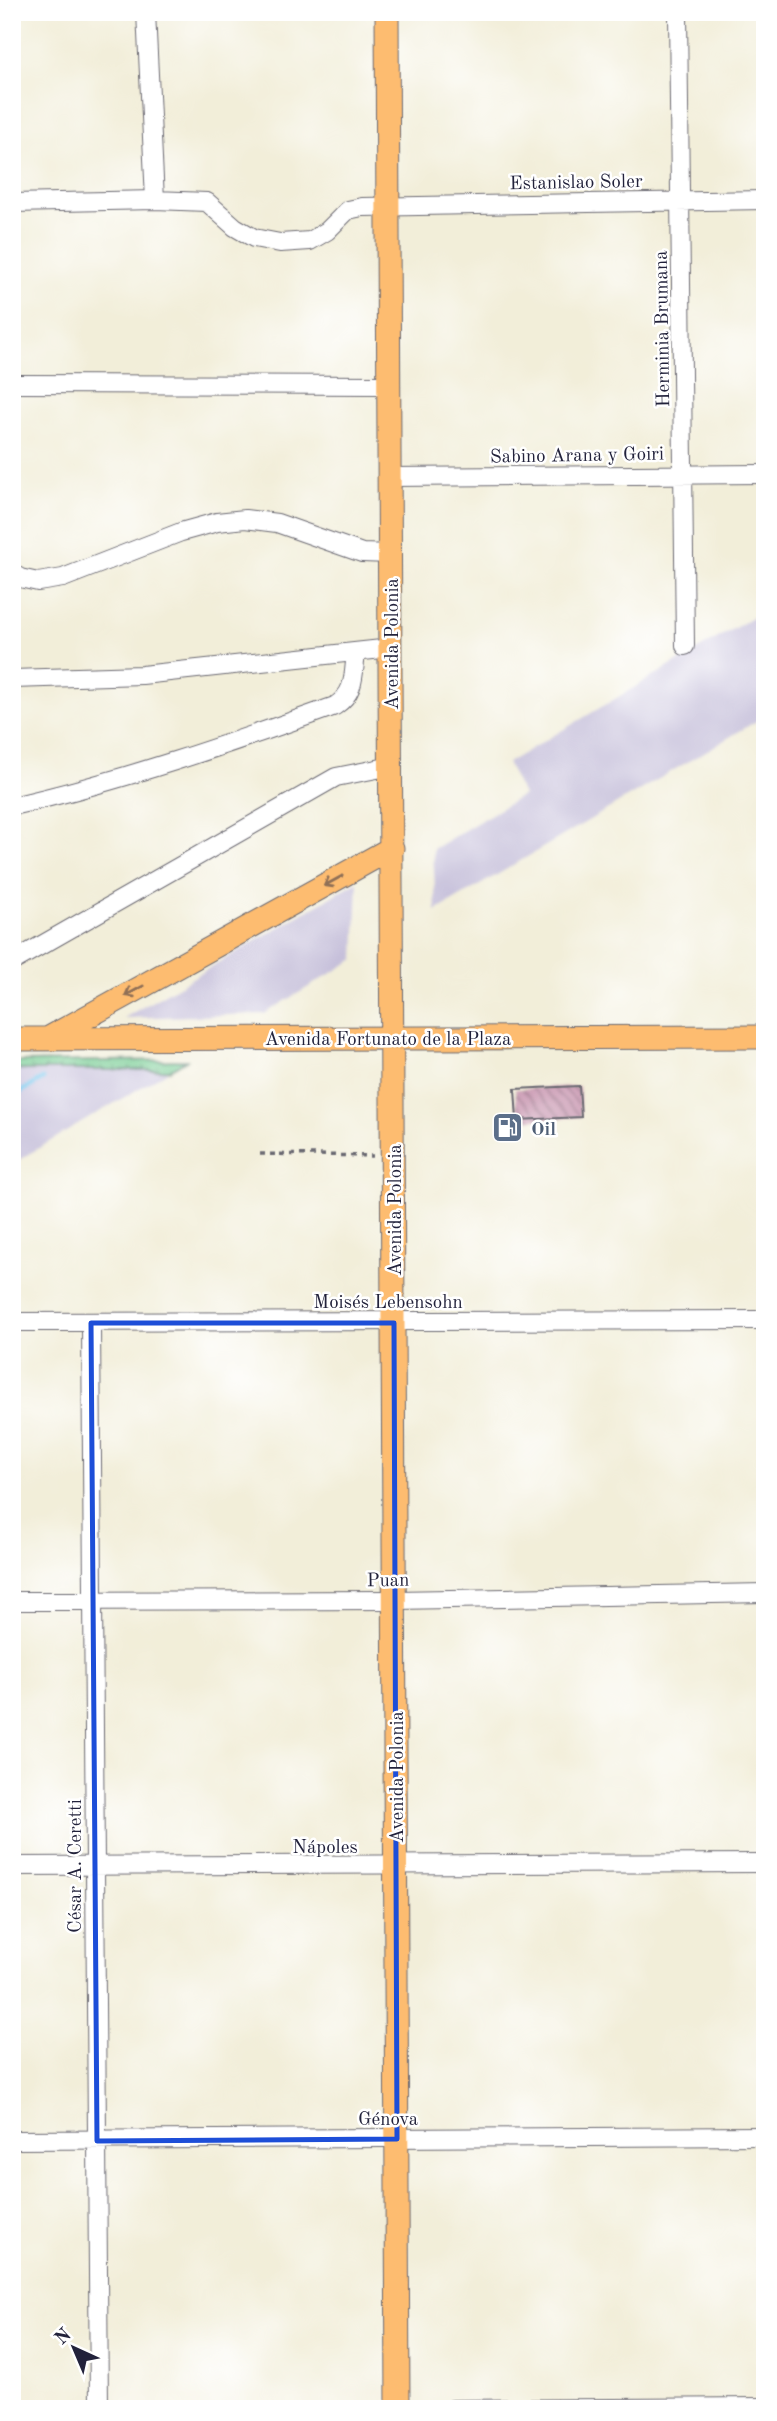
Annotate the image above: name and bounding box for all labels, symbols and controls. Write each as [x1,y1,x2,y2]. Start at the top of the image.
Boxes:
street label: Estanislao Soler [509,173,643,194]
street label: Herminia Brumana [653,250,674,408]
street label: Sabino Arana y Goiri [490,445,664,468]
street label: Avenida Polonia [384,577,403,710]
one-way arrow [323,874,343,888]
one-way arrow [124,985,145,999]
street label: Avenida Fortunato de la Plaza [265,1031,512,1050]
fuel station icon: Oil [491,1111,525,1145]
place label: Oil [531,1121,556,1140]
street label: Avenida Polonia [387,1143,406,1276]
street label: Moisés Lebensohn [313,1294,463,1313]
street label: Puan [367,1572,410,1591]
street label: Avenida Polonia [389,1710,408,1843]
street label: César A. Ceretti [67,1799,86,1933]
street label: Nápoles [292,1839,358,1858]
street label: Génova [358,2111,419,2130]
north arrow [38,2312,108,2382]
text: N [52,2325,76,2349]

